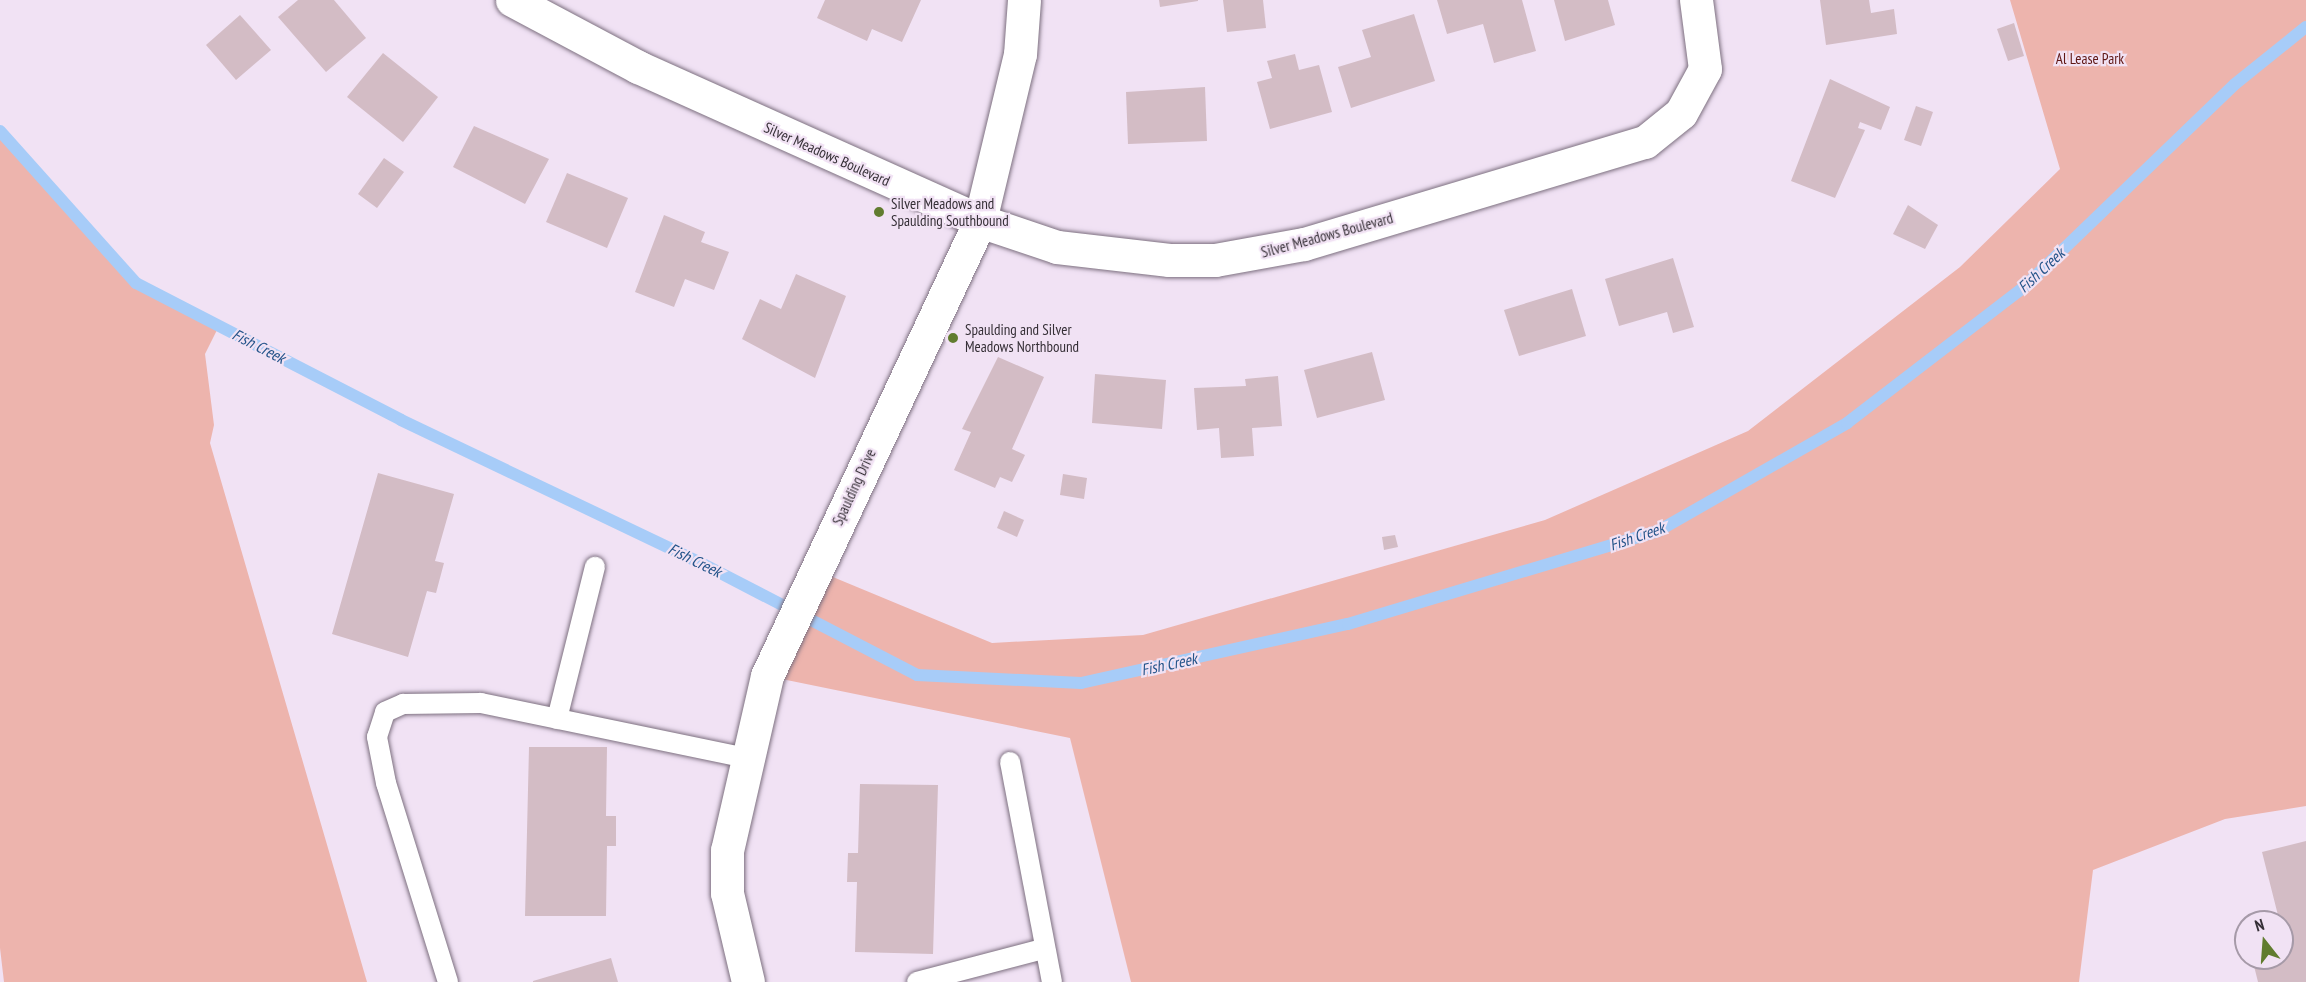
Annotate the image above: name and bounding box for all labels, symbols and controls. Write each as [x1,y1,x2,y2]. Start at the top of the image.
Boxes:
park label: Al Lease Park [2056,50,2124,68]
street label: Silver Meadows Boulevard [761,118,893,190]
place label: Silver Meadows and Spaulding Southbound [891,194,1009,229]
marker: Silver Meadows and Spaulding Southbound [872,205,886,219]
street label: Silver Meadows Boulevard [1259,209,1395,261]
water label: Fish Creek [2014,244,2068,296]
place label: Spaulding and Silver Meadows Northbound [965,320,1079,355]
water label: Fish Creek [229,325,289,367]
marker: Spaulding and Silver Meadows Northbound [946,331,960,345]
street label: Spaulding Drive [828,446,880,528]
water label: Fish Creek [1607,518,1667,554]
water label: Fish Creek [665,539,725,581]
water label: Fish Creek [1139,649,1199,679]
north arrow [2234,910,2294,970]
text: N [2252,914,2266,936]

